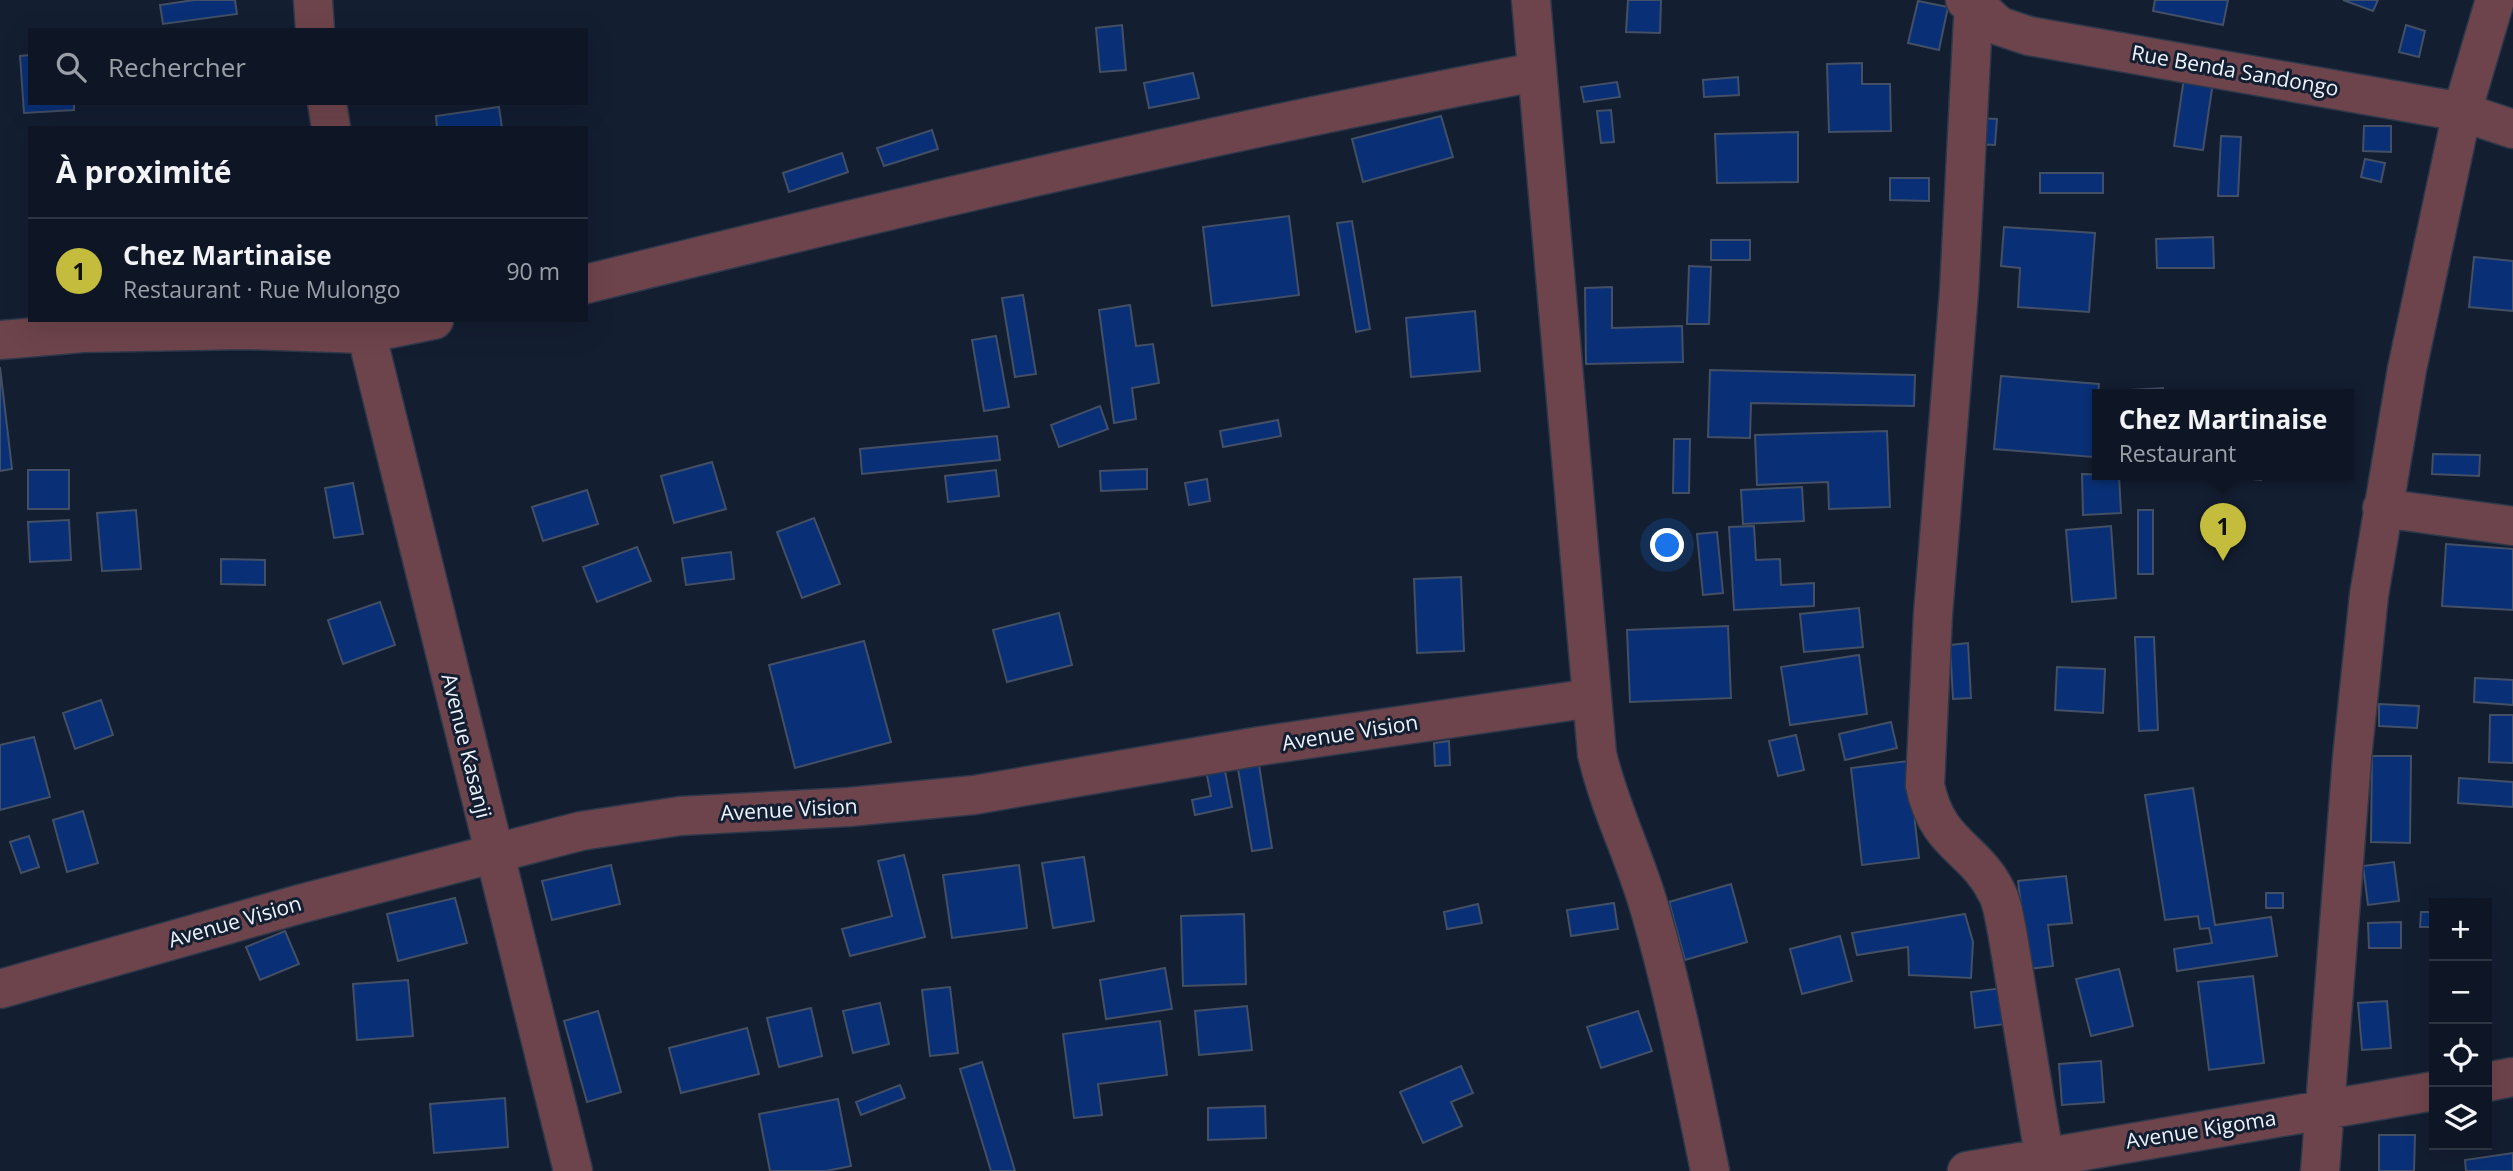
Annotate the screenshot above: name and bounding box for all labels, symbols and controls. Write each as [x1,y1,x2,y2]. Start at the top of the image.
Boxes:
search box [28,28,588,105]
street label: Rue Benda Sandongo [2129,38,2341,102]
icon: search [52,48,90,86]
text: Rechercher [108,49,246,85]
text: À proximité [56,151,232,192]
text: Chez Martinaise [123,237,332,273]
text: 1 [72,255,86,287]
text: 90 m [506,255,560,287]
text: Restaurant · Rue Mulongo [123,273,401,305]
popup [2092,389,2354,480]
text: Chez Martinaise [2119,401,2327,437]
text: Restaurant [2119,437,2236,469]
pin: 1 [2200,503,2246,561]
your location [1650,528,1684,562]
street label: Avenue Kasanji [435,670,498,821]
street label: Avenue Vision [1280,707,1420,757]
street label: Avenue Vision [720,791,858,827]
street label: Avenue Vision [165,889,305,953]
map controls [2429,898,2492,1150]
button: + [2429,898,2492,961]
button: − [2429,961,2492,1024]
button: locate [2429,1024,2492,1087]
button: layers [2429,1087,2492,1150]
street label: Avenue Kigoma [2124,1103,2278,1155]

